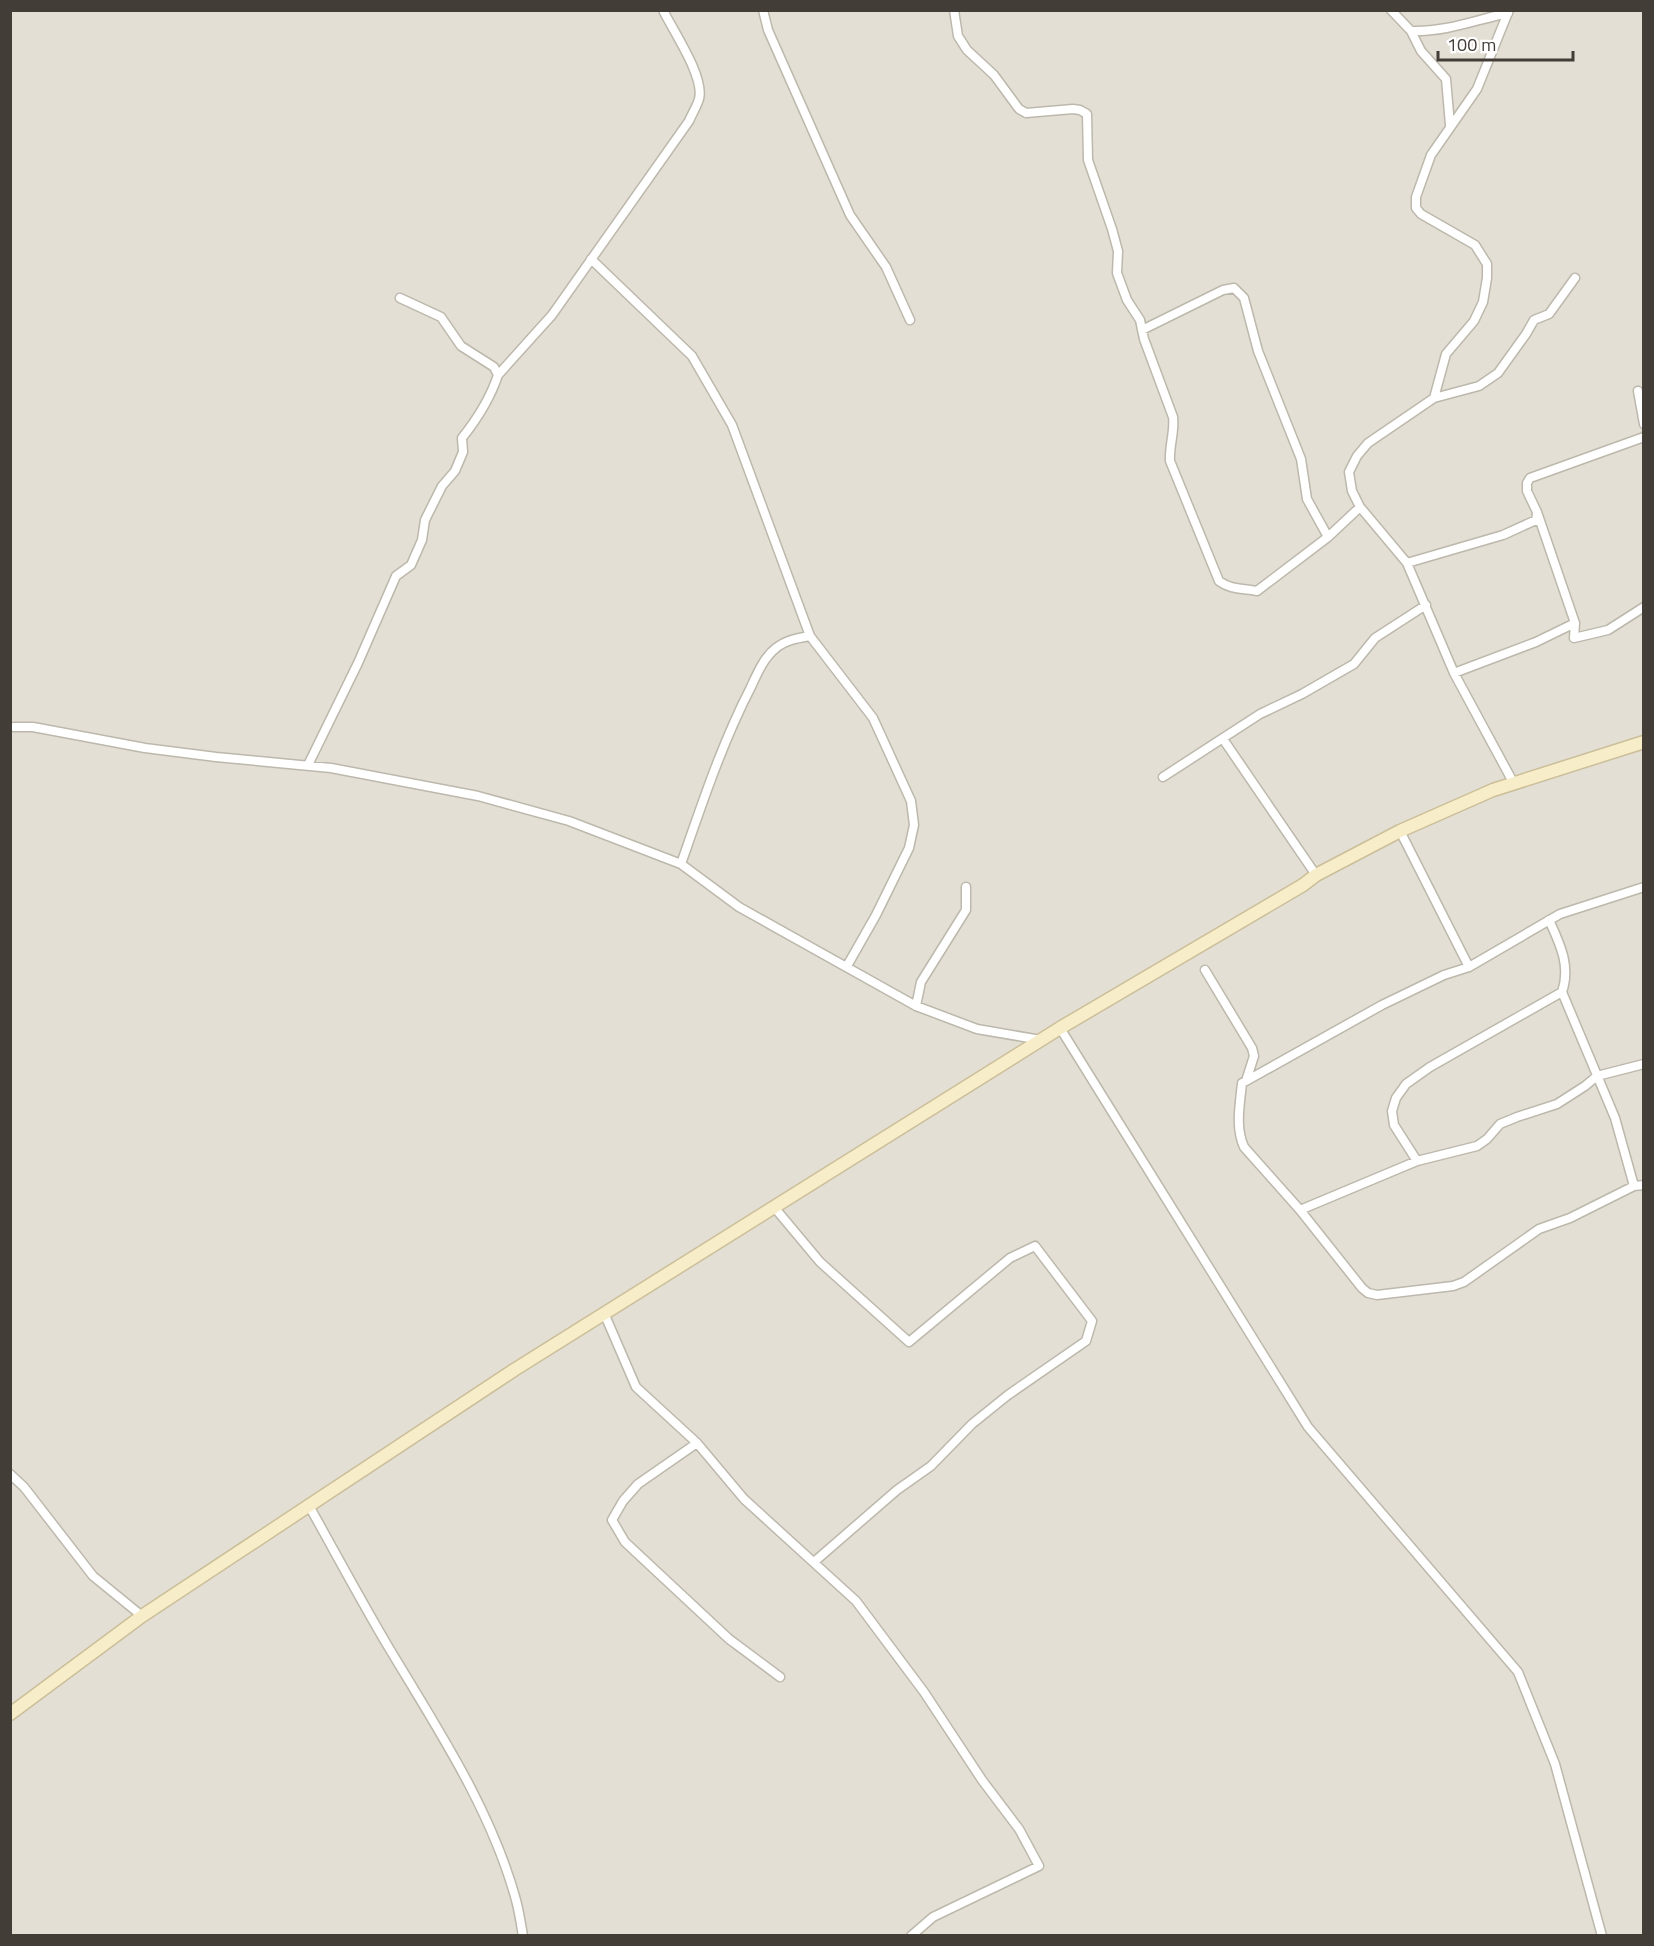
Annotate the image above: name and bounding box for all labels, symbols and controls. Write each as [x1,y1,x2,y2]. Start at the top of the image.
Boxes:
scale bar [1438,24,1573,62]
text: 100 m [1447,31,1496,58]

